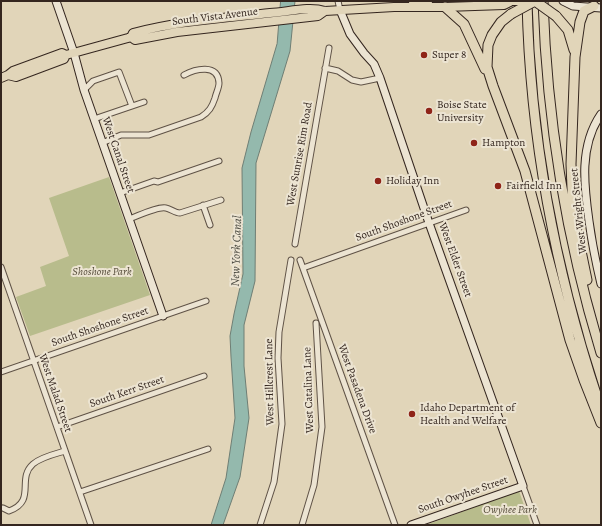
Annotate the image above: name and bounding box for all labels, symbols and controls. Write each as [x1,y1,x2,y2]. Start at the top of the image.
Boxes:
street label: South Vista Avenue [171,5,259,29]
place label: Super 8 [432,48,466,62]
marker: Super 8 [419,50,429,60]
place label: Boise State University [437,98,487,124]
street label: West Sunrise Rim Road [284,101,316,207]
marker: Boise State University [424,106,434,116]
street label: West Canal Street [99,115,137,195]
place label: Hampton [482,136,525,150]
marker: Hampton [469,138,479,148]
street label: West Wright Street [568,168,590,254]
place label: Holiday Inn [386,174,439,188]
marker: Holiday Inn [373,176,383,186]
place label: Fairfield Inn [506,179,562,193]
marker: Fairfield Inn [493,181,503,191]
street label: South Shoshone Street [354,197,454,245]
water label: New York Canal [229,215,245,287]
street label: West Elder Street [435,221,475,299]
park label: Shoshone Park [72,265,132,279]
street label: South Shoshone Street [50,304,150,350]
street label: West Hillcrest Lane [263,338,277,426]
street label: West Pasadena Drive [335,343,379,435]
street label: West Catalina Lane [301,347,317,433]
street label: West Malad Street [35,352,75,434]
street label: South Kerr Street [88,373,166,411]
place label: Idaho Department of Health and Welfare [420,401,515,427]
marker: Idaho Department of Health and Welfare [407,409,417,419]
street label: South Owyhee Street [416,473,510,517]
park label: Owyhee Park [483,503,537,517]

